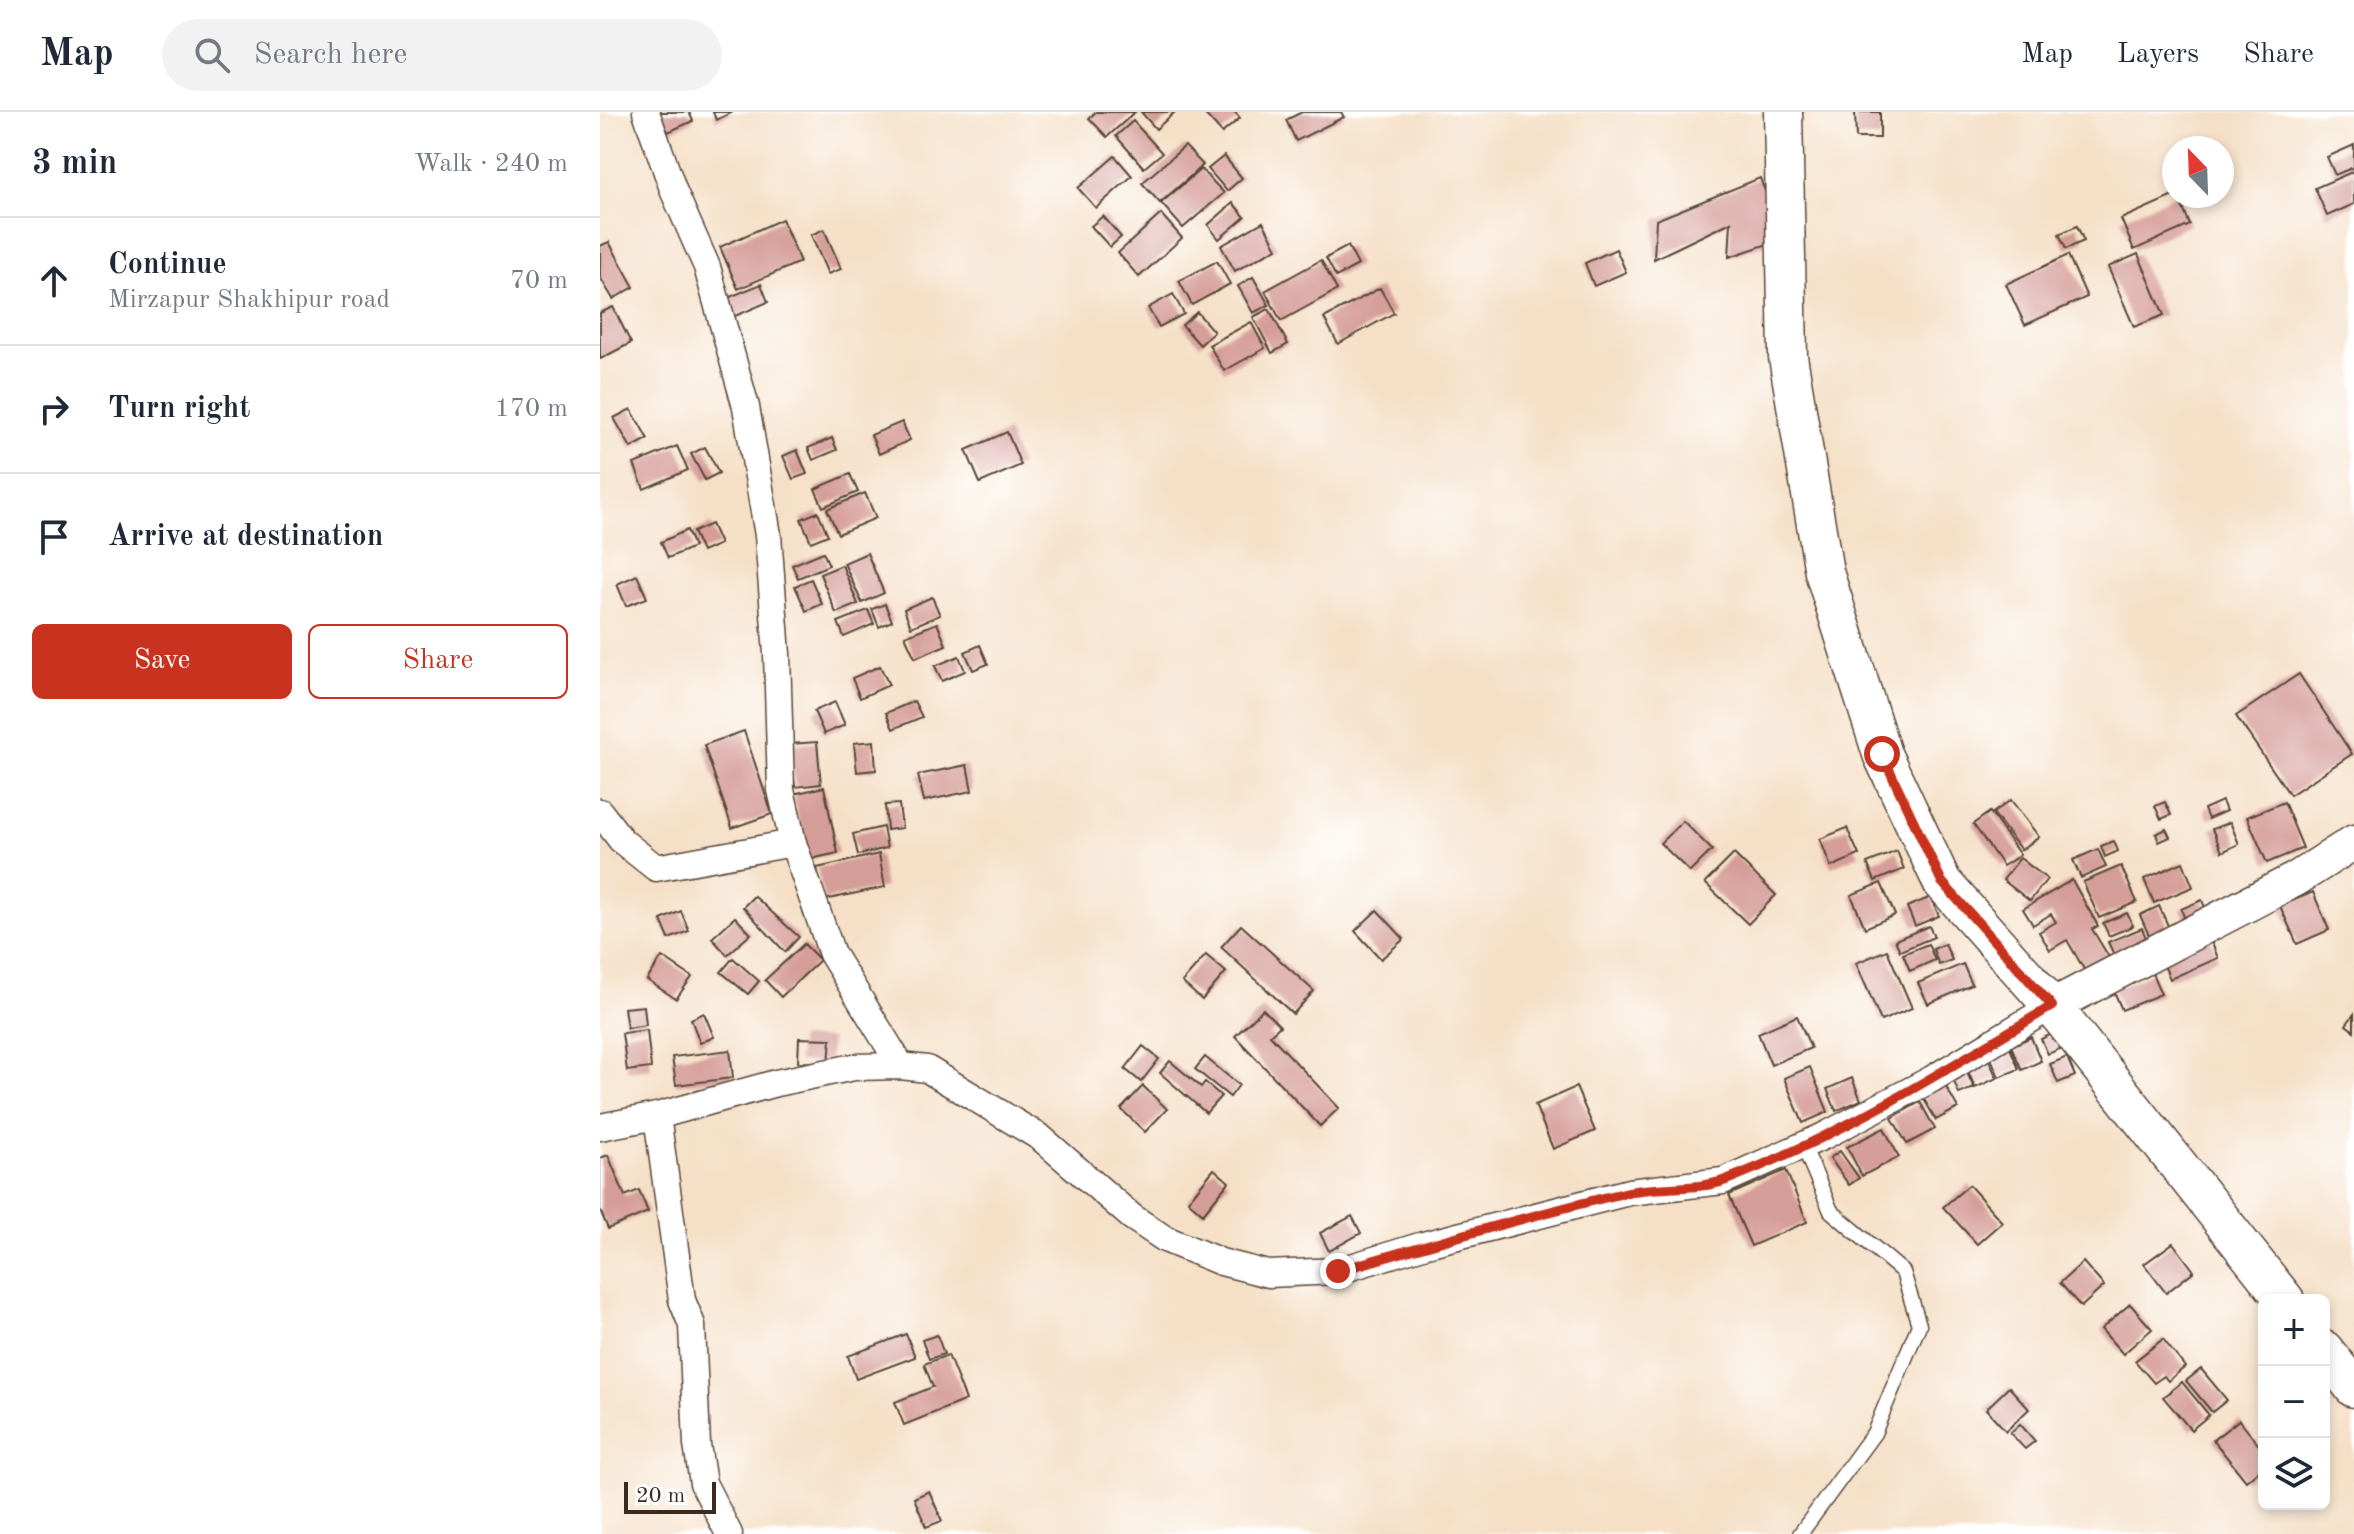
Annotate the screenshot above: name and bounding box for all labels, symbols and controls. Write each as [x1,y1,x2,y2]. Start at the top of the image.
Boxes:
search box [162,19,722,91]
icon: search [190,33,234,77]
text: Map [40,36,114,74]
text: Search here [254,40,407,70]
text: Map [2021,41,2073,69]
text: Layers [2117,41,2199,69]
text: Share [2243,41,2314,69]
north arrow [2162,136,2234,208]
text: 3 min [32,147,117,181]
text: Walk · 240 m [414,151,568,177]
text: Continue [108,250,227,280]
icon: ahead [32,259,76,303]
text: 70 m [510,268,568,294]
text: Mirzapur Shakhipur road [108,287,390,313]
icon: right [32,387,76,431]
text: Turn right [108,394,250,424]
text: 170 m [495,396,568,422]
icon: arrive [32,515,76,559]
text: Arrive at destination [108,522,383,552]
button: Save [32,624,292,699]
button: Share [308,624,568,699]
route start [1864,736,1900,772]
route end [1320,1253,1356,1289]
map controls [2258,1294,2330,1510]
button: + [2258,1294,2330,1366]
button: − [2258,1366,2330,1438]
button: layers [2258,1438,2330,1510]
scale bar [624,1478,716,1514]
text: 20 m [636,1485,685,1507]

